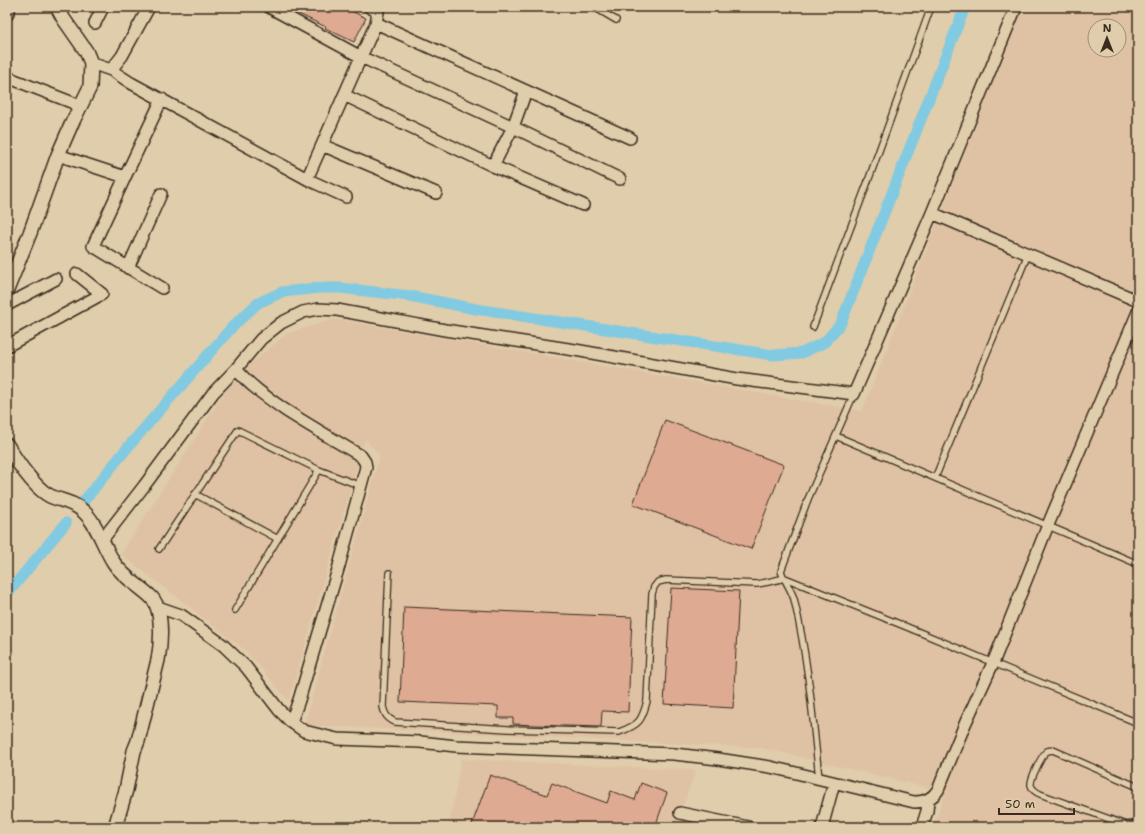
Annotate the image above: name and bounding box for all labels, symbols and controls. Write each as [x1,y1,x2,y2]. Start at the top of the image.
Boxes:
north arrow [1087,18,1127,58]
text: N [1103,21,1112,36]
scale bar [999,790,1074,816]
text: 50 m [1005,796,1035,812]

